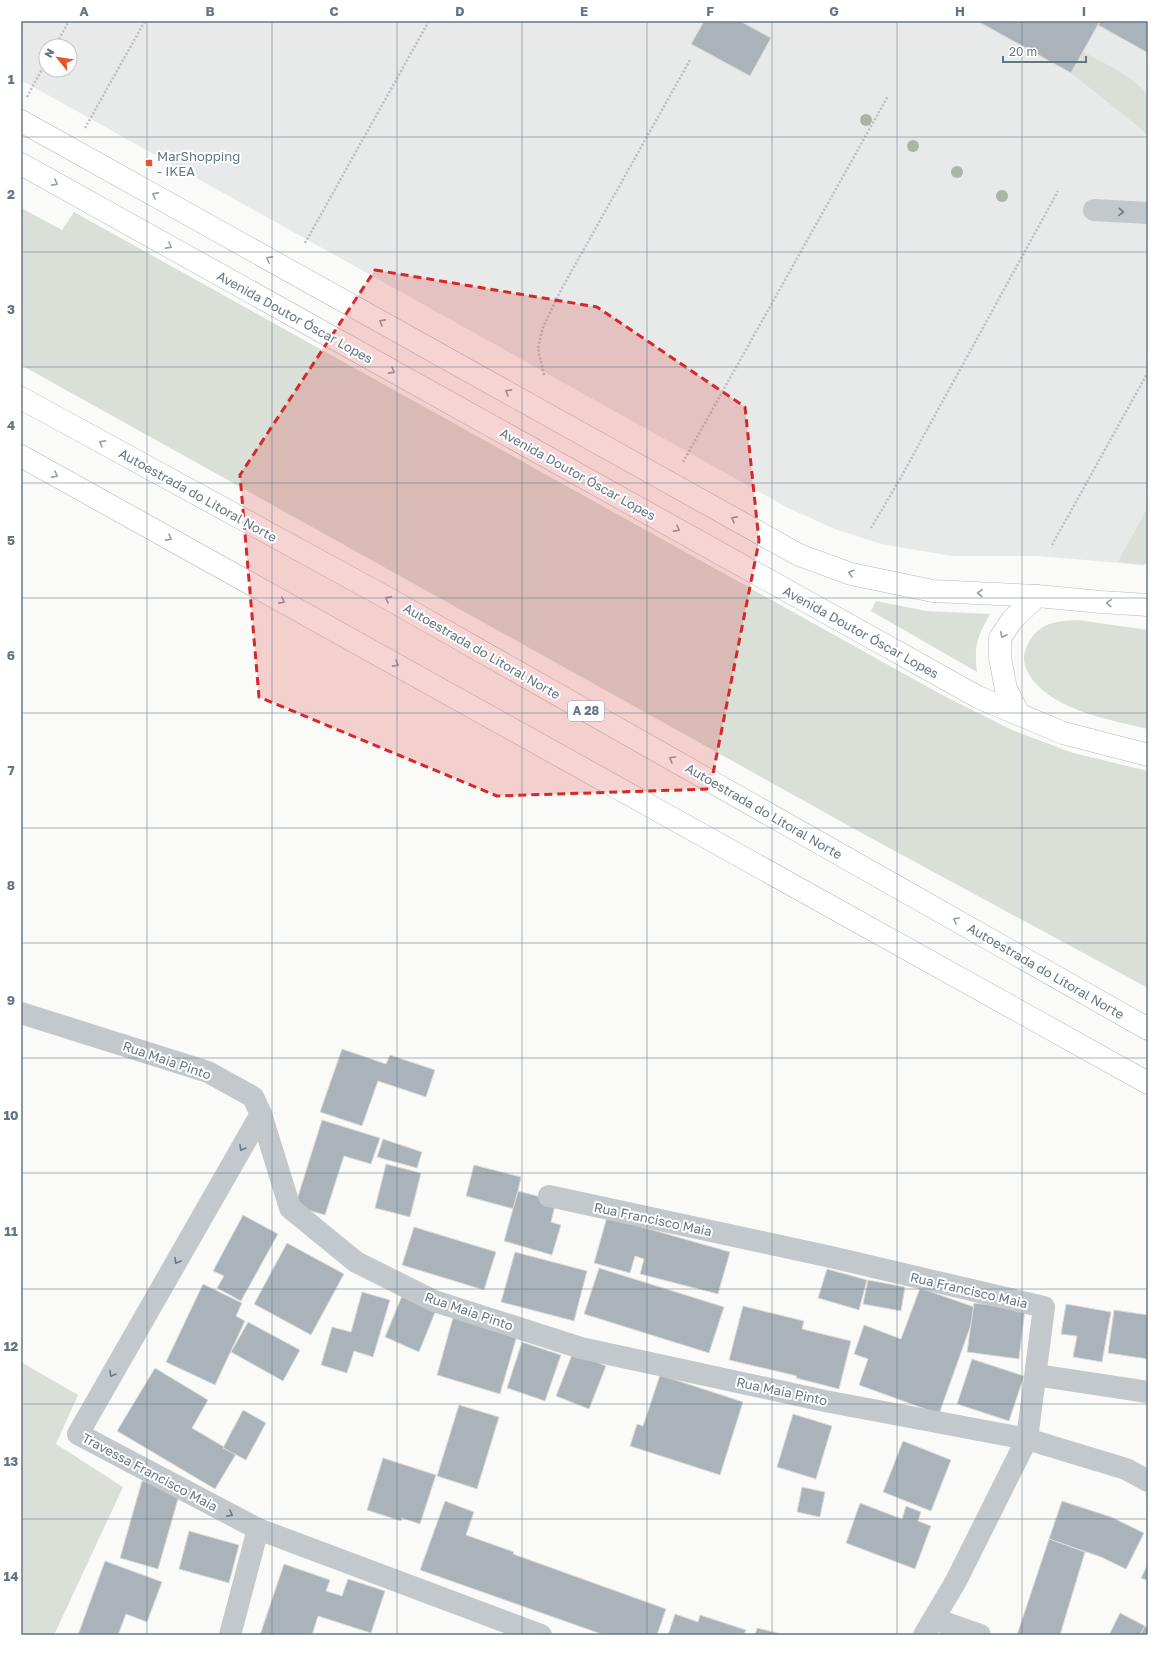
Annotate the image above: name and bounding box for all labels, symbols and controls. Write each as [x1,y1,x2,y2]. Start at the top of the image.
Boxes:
text: A [79,3,89,19]
text: B [205,3,215,19]
text: C [329,3,339,19]
text: D [455,3,465,19]
text: E [580,3,588,19]
text: F [706,3,714,19]
text: G [829,3,839,19]
text: H [955,3,965,19]
text: I [1082,3,1086,19]
north arrow [38,38,78,78]
scale bar [1003,38,1086,64]
text: 20 m [1009,44,1037,59]
text: N [41,46,57,60]
text: 1 [8,71,15,87]
place label: MarShopping - IKEA [157,148,240,179]
marker: MarShopping - IKEA [144,158,154,168]
one-way arrow [51,178,58,185]
text: 2 [7,186,15,202]
one-way arrow [152,193,159,200]
one-way arrow [1118,207,1124,216]
one-way arrow [164,241,172,249]
one-way arrow [265,256,273,263]
street label: Avenida Doutor Óscar Lopes [214,267,376,367]
text: 3 [7,301,15,317]
one-way arrow [379,319,386,327]
one-way arrow [388,366,395,373]
one-way arrow [505,390,512,397]
text: 4 [7,417,15,433]
street label: Avenida Doutor Óscar Lopes [497,424,659,524]
one-way arrow [99,440,106,447]
street label: Autoestrada do Litoral Norte [116,445,280,545]
one-way arrow [51,470,58,477]
one-way arrow [731,516,738,523]
one-way arrow [673,525,680,532]
text: 5 [7,532,15,548]
one-way arrow [165,533,172,541]
one-way arrow [848,570,855,578]
street label: Avenida Doutor Óscar Lopes [780,582,942,682]
one-way arrow [977,589,983,597]
one-way arrow [385,596,392,603]
one-way arrow [278,597,285,604]
one-way arrow [1106,599,1112,607]
street label: Autoestrada do Litoral Norte [401,600,563,702]
one-way arrow [1000,631,1008,638]
text: 6 [7,647,15,663]
one-way arrow [392,660,399,667]
road number: A 28 [568,701,604,721]
one-way arrow [669,757,676,764]
street label: Autoestrada do Litoral Norte [683,760,845,862]
text: 7 [7,762,15,778]
text: 8 [7,877,15,893]
one-way arrow [953,917,960,924]
street label: Autoestrada do Litoral Norte [965,920,1127,1022]
text: 9 [7,992,15,1008]
street label: Rua Maia Pinto [121,1037,214,1083]
text: 10 [3,1107,19,1123]
one-way arrow [239,1144,246,1151]
street label: Rua Francisco Maia [593,1199,713,1239]
text: 11 [4,1223,18,1239]
one-way arrow [175,1257,182,1264]
street label: Rua Francisco Maia [909,1269,1029,1311]
street label: Rua Maia Pinto [423,1288,516,1334]
text: 12 [4,1338,18,1354]
one-way arrow [110,1370,117,1377]
street label: Rua Maia Pinto [735,1374,829,1408]
street label: Travessa Francisco Maia [80,1430,220,1514]
text: 13 [4,1453,18,1469]
one-way arrow [226,1509,233,1517]
text: 14 [4,1568,18,1584]

